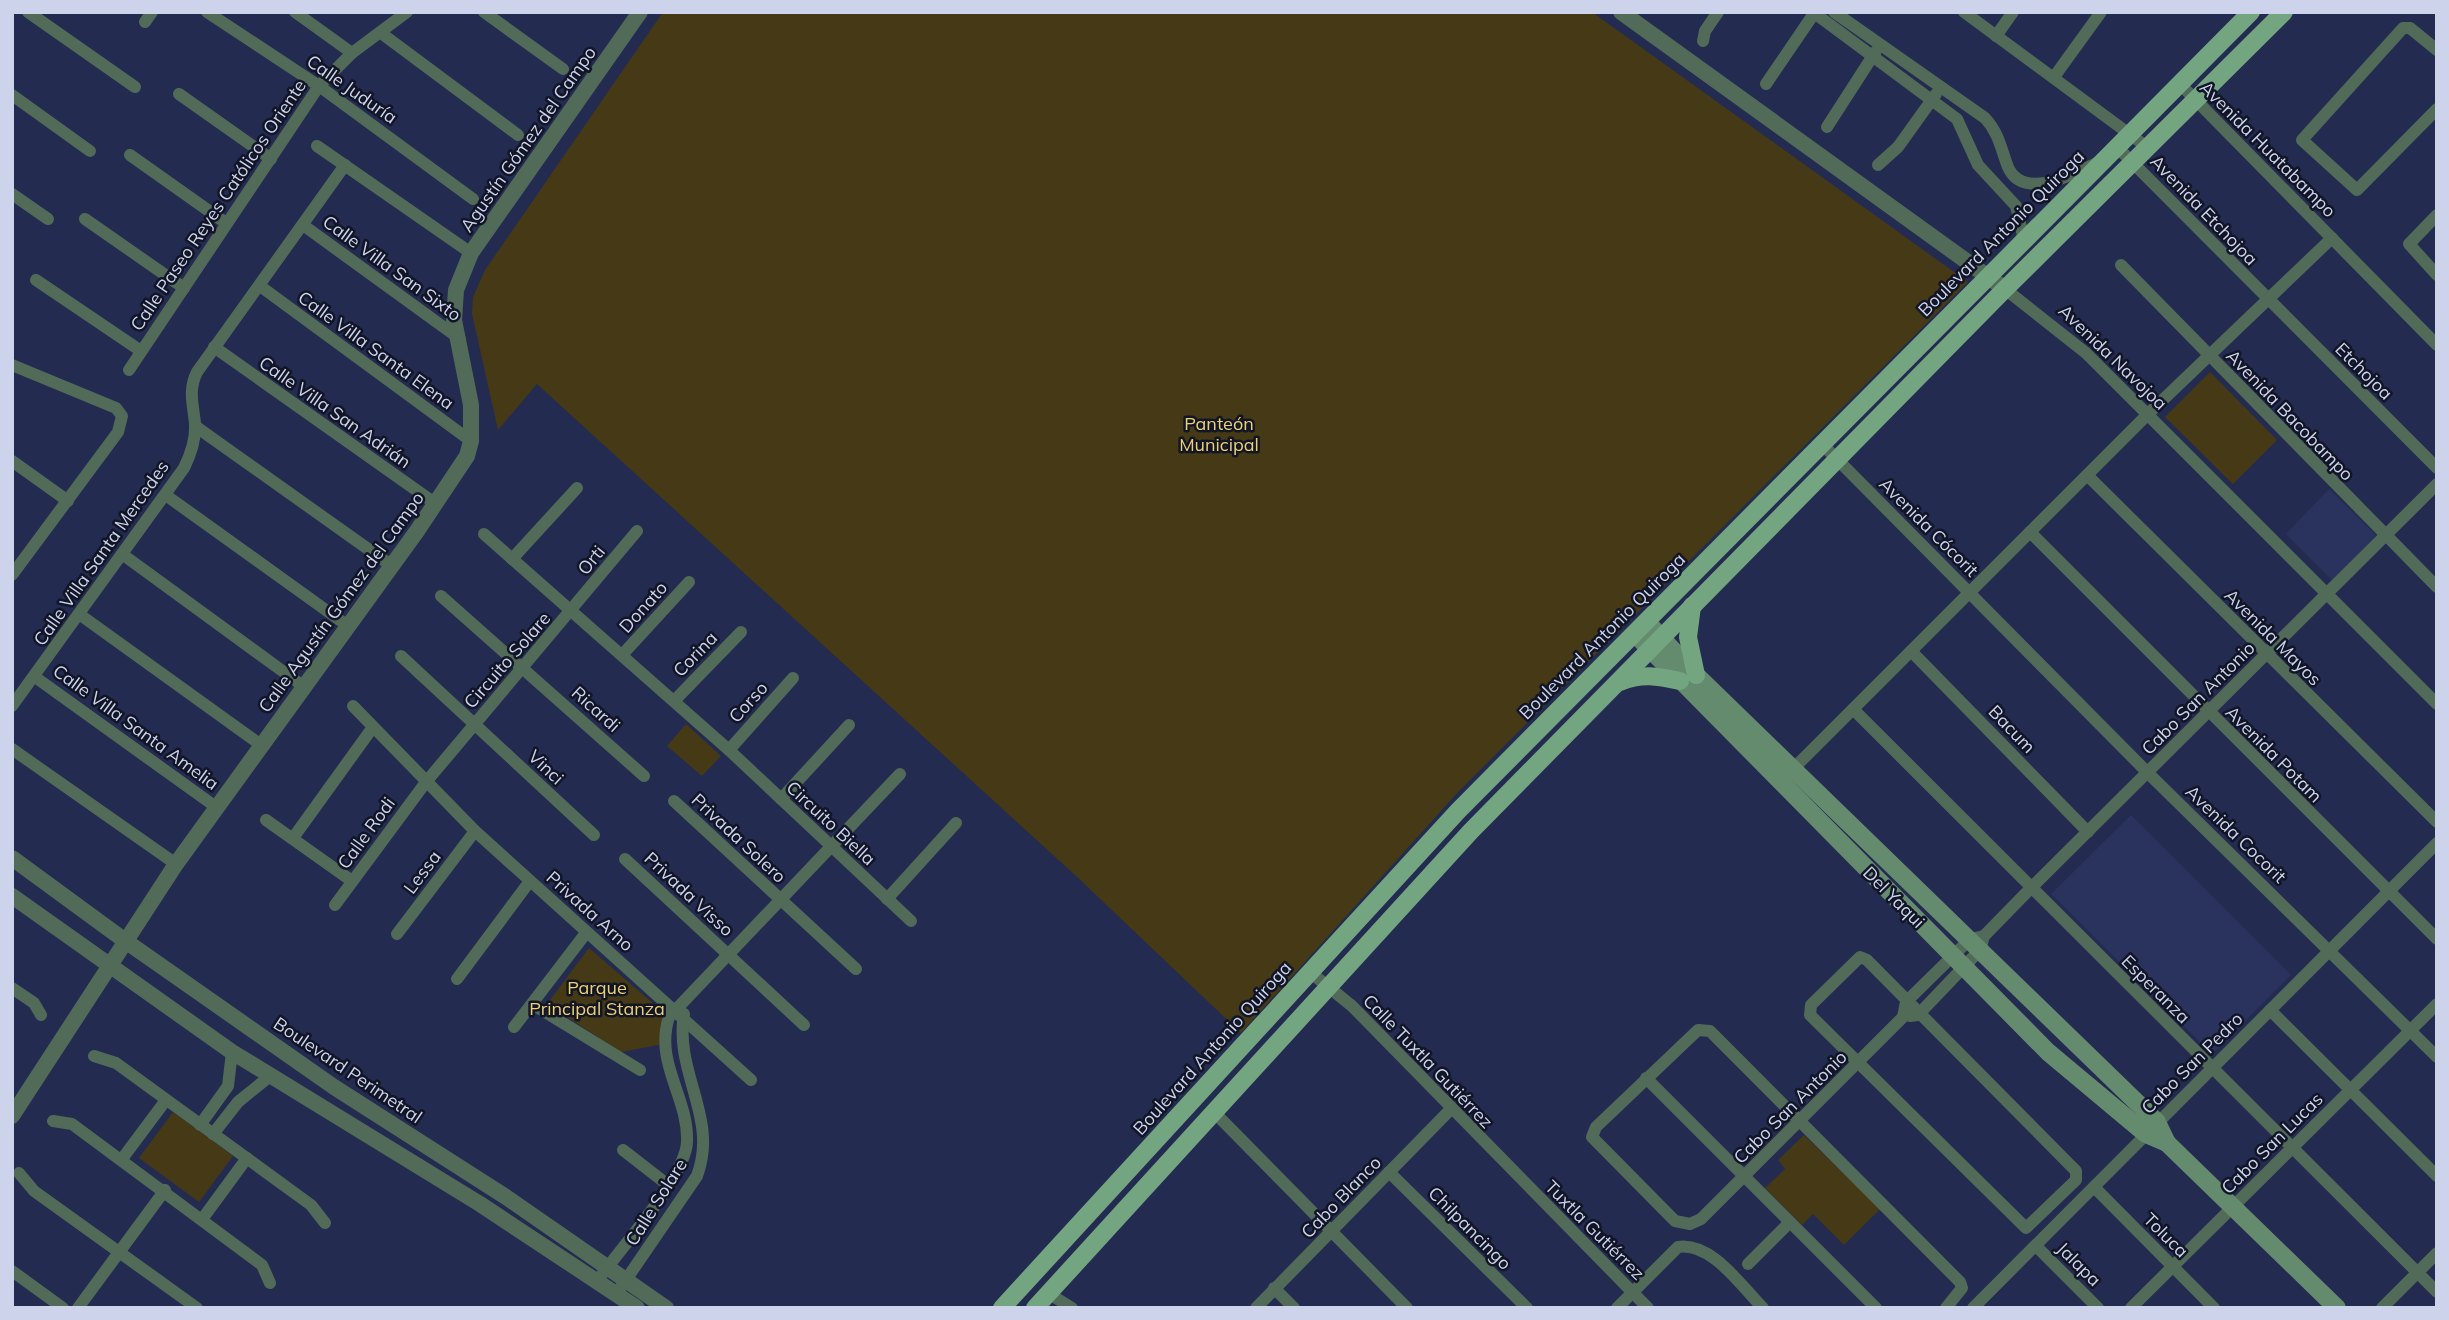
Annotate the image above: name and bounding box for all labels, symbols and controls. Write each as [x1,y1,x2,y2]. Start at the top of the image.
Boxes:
street label: Agustín Gómez del Campo [455,42,601,236]
street label: Calle Juduría [302,49,402,129]
street label: Calle Paseo Reyes Católicos Oriente [125,75,311,335]
street label: Avenida Huatabampo [2195,76,2341,222]
street label: Boulevard Antonio Quiroga [1913,145,2089,321]
street label: Avenida Etchojoa [2145,150,2263,270]
street label: Calle Villa San Sixto [318,210,466,326]
street label: Calle Villa Santa Elena [294,286,458,414]
street label: Avenida Navojoa [2054,299,2172,415]
street label: Etchojoa [2330,337,2398,405]
street label: Avenida Bacobampo [2221,345,2359,485]
street label: Calle Villa San Adrián [255,351,415,473]
park label: Panteón Municipal [1179,412,1259,456]
street label: Calle Villa Santa Mercedes [28,456,174,650]
street label: Avenida Cócorit [1874,472,1984,582]
street label: Calle Agustín Gómez del Campo [253,487,429,717]
street label: Orti [572,541,610,579]
street label: Boulevard Antonio Quiroga [1514,548,1690,724]
street label: Donato [614,576,672,638]
street label: Avenida Mayos [2220,584,2326,690]
street label: Circuito Solare [459,607,555,713]
street label: Corina [668,627,722,681]
street label: Cabo San Antonio [2136,636,2260,760]
street label: Calle Villa Santa Amelia [49,659,223,795]
street label: Corso [724,677,772,727]
street label: Ricardi [567,681,625,737]
street label: Bacum [1984,700,2040,758]
street label: Avenida Potam [2221,701,2327,807]
street label: Vinci [523,745,569,789]
street label: Circuito Biella [782,776,880,870]
street label: Avenida Cocorit [2181,780,2291,888]
street label: Privada Solero [687,788,791,888]
street label: Calle Rodi [332,792,400,874]
street label: Lessa [398,846,446,898]
street label: Privada Visso [640,847,738,941]
street label: Del Yaqui [1858,861,1930,933]
street label: Privada Arno [542,866,638,956]
street label: Esperanza [2117,950,2195,1028]
street label: Boulevard Antonio Quiroga [1128,956,1296,1140]
park label: Parque Principal Stanza [529,976,665,1020]
street label: Calle Tuxtla Gutiérrez [1358,989,1498,1133]
street label: Cabo San Pedro [2136,1007,2248,1119]
street label: Boulevard Perimetral [269,1012,427,1128]
street label: Cabo San Antonio [1728,1045,1852,1169]
street label: Cabo San Lucas [2216,1087,2328,1199]
street label: Cabo Blanco [1296,1151,1386,1243]
street label: Calle Solare [620,1154,692,1250]
street label: Tuxtla Gutiérrez [1540,1175,1650,1285]
street label: Chilpancingo [1424,1182,1516,1274]
street label: Toluca [2139,1208,2193,1262]
street label: Jalapa [2052,1237,2106,1291]

